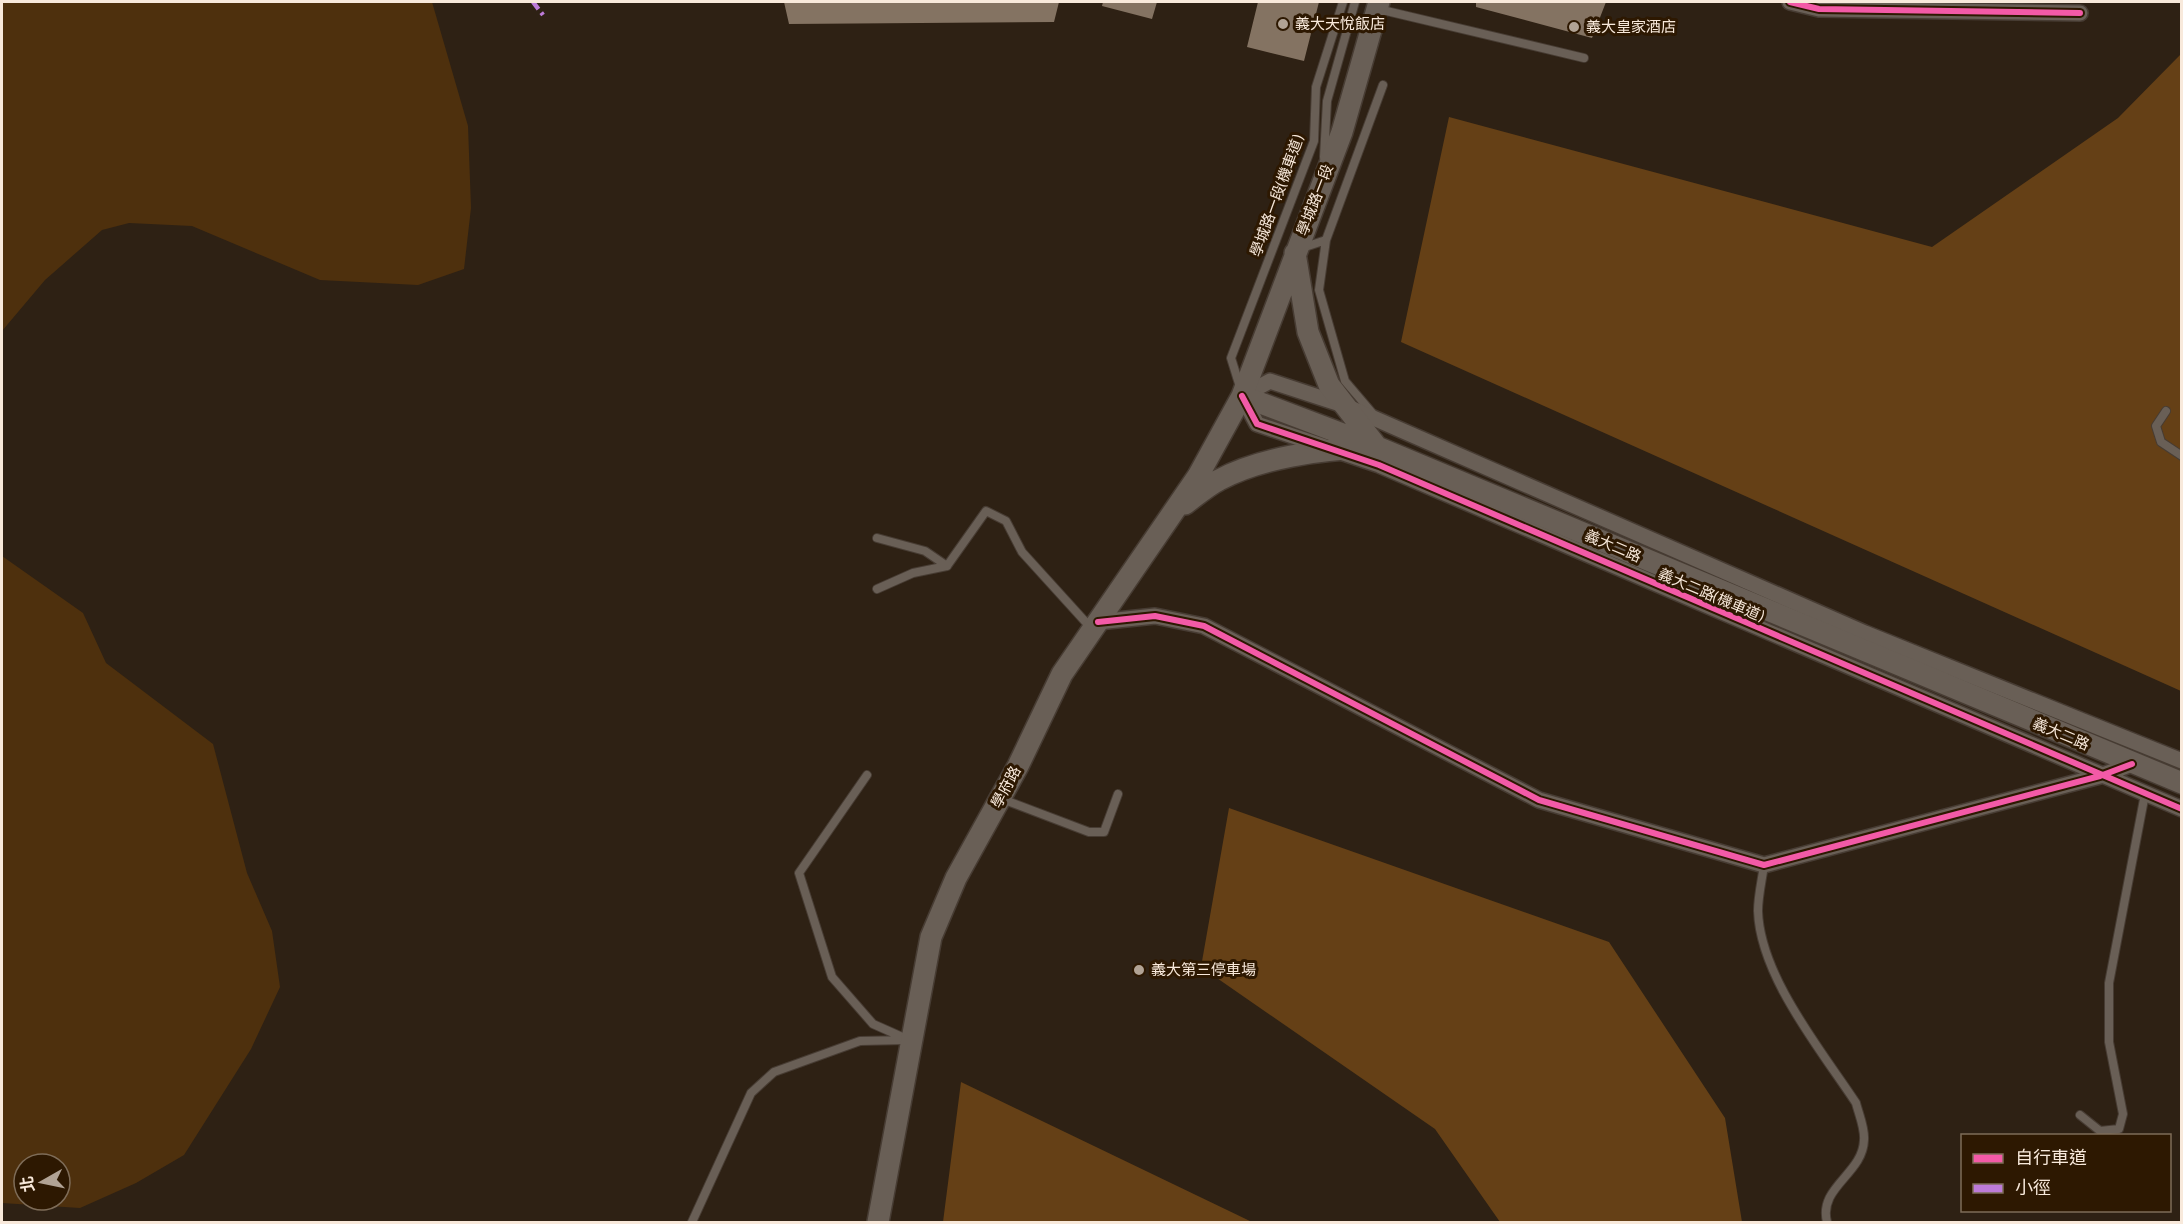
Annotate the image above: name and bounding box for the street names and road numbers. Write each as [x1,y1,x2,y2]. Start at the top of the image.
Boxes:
street label: 學城路一段(機車道) [1246,132,1306,259]
street label: 學城路一段 [1292,161,1336,238]
street label: 義大二路 [1582,525,1645,565]
street label: 義大二路(機車道) [1656,564,1767,624]
street label: 義大二路 [2030,713,2093,753]
street label: 學府路 [987,762,1024,811]

